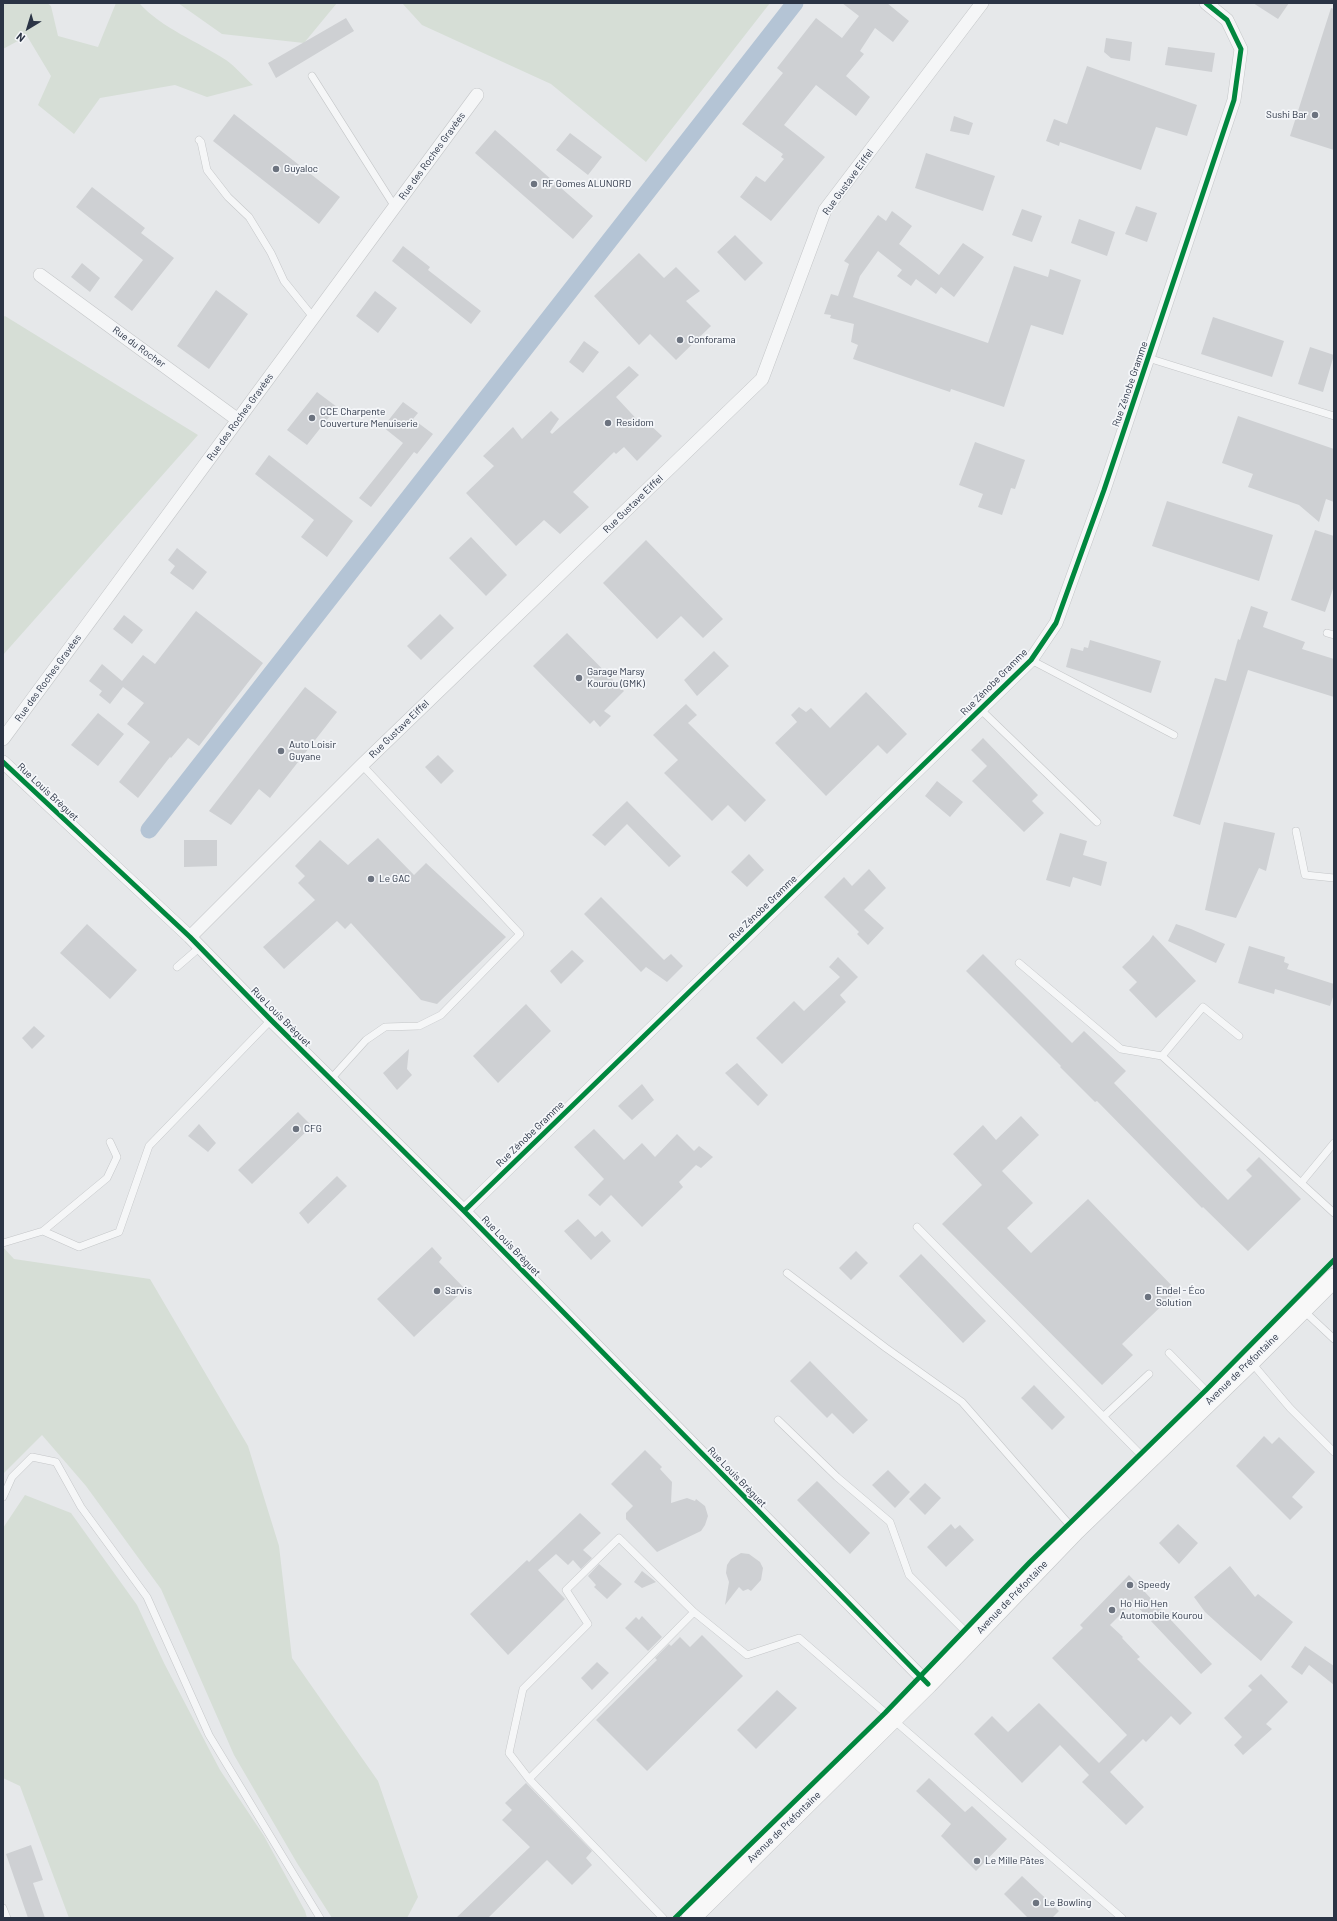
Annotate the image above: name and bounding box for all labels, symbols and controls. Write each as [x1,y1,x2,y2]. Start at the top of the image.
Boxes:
north arrow [8,8,48,48]
text: N [13,30,27,45]
place label: Sushi Bar [1266,109,1307,121]
street label: Rue des Roches Gravées [396,110,468,202]
marker: Sushi Bar [1310,110,1320,120]
street label: Rue Gustave Eiffel [820,147,876,217]
place label: Guyaloc [284,163,318,175]
marker: Guyaloc [271,164,281,174]
place label: RF Gomes ALUNORD [542,178,631,190]
marker: RF Gomes ALUNORD [529,179,539,189]
street label: Rue du Rocher [110,324,168,370]
place label: Conforama [688,334,736,346]
marker: Conforama [675,335,685,345]
street label: Rue Zénobe Gramme [1110,340,1150,428]
street label: Rue des Roches Gravées [204,371,276,463]
place label: CCE Charpente Couverture Menuiserie [320,406,418,430]
marker: CCE Charpente Couverture Menuiserie [307,413,317,423]
place label: Residom [616,417,654,429]
marker: Residom [603,418,613,428]
street label: Rue Gustave Eiffel [601,472,665,536]
street label: Rue des Roches Gravées [12,632,84,724]
street label: Rue Zénobe Gramme [958,646,1030,718]
place label: Garage Marsy Kourou (GMK) [587,666,645,690]
marker: Garage Marsy Kourou (GMK) [574,673,584,683]
street label: Rue Gustave Eiffel [367,697,431,761]
place label: Auto Loisir Guyane [289,739,336,762]
marker: Auto Loisir Guyane [276,746,286,756]
street label: Rue Louis Brèguet [15,761,81,823]
place label: Le GAC [379,873,410,885]
street label: Rue Zénobe Gramme [727,873,799,943]
marker: Le GAC [366,874,376,884]
street label: Rue Louis Brèguet [249,985,313,1049]
street label: Rue Zénobe Gramme [494,1099,566,1169]
place label: CFG [304,1123,322,1135]
marker: CFG [291,1124,301,1134]
street label: Rue Louis Brèguet [479,1213,543,1279]
place label: Sarvis [445,1285,472,1297]
place label: Endel - Éco Solution [1156,1285,1205,1308]
marker: Sarvis [432,1286,442,1296]
marker: Endel - Éco Solution [1143,1292,1153,1302]
street label: Avenue de Préfontaine [1203,1331,1281,1407]
street label: Rue Louis Brèguet [705,1444,769,1510]
street label: Avenue de Préfontaine [974,1558,1050,1636]
place label: Speedy [1138,1579,1170,1591]
marker: Speedy [1125,1580,1135,1590]
place label: Ho Hio Hen Automobile Kourou [1120,1598,1203,1622]
marker: Ho Hio Hen Automobile Kourou [1107,1605,1117,1615]
street label: Avenue de Préfontaine [745,1789,823,1865]
place label: Le Mille Pâtes [985,1855,1044,1867]
marker: Le Mille Pâtes [972,1856,982,1866]
place label: Le Bowling [1044,1897,1091,1909]
marker: Le Bowling [1031,1898,1041,1908]

